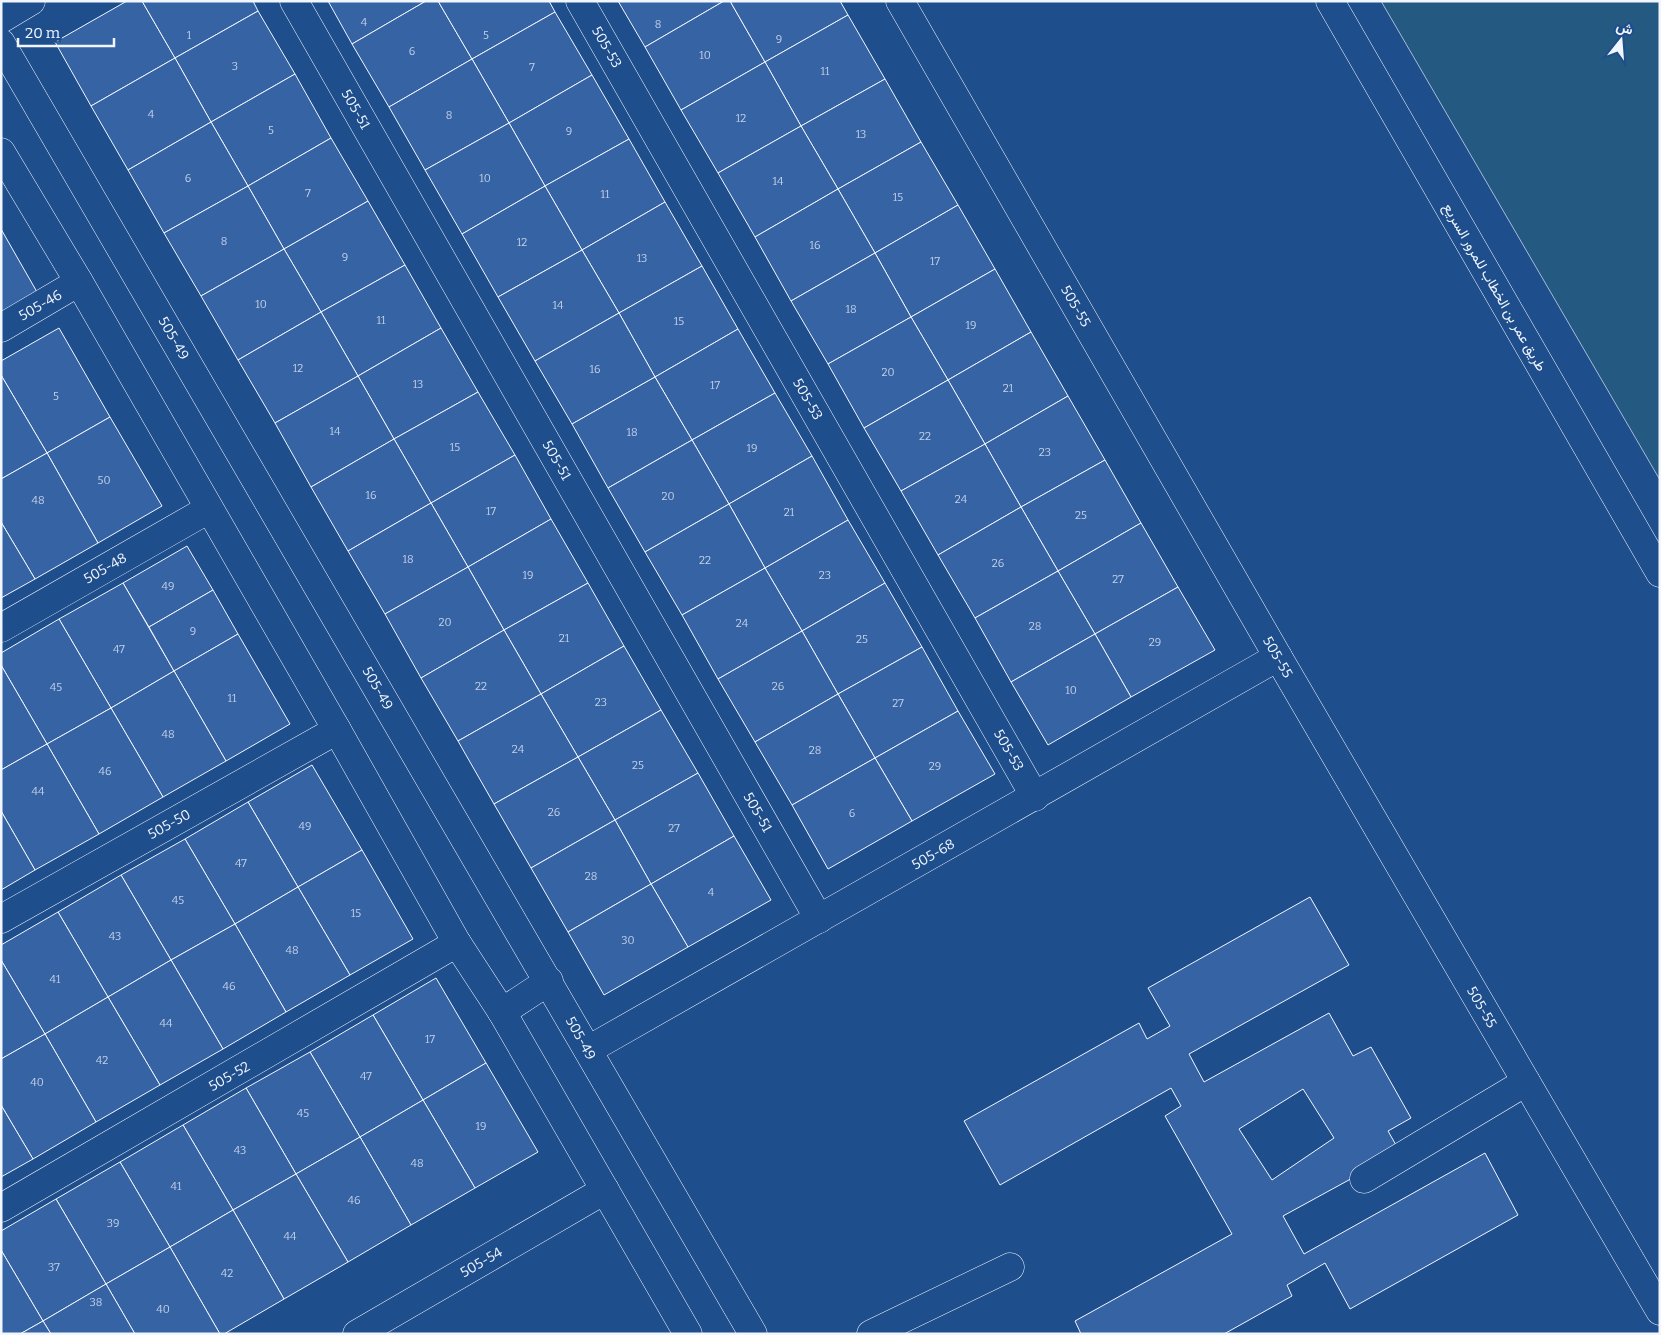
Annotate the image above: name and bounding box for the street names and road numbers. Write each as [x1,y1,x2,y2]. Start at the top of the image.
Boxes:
street label: 505-53 [588,24,625,71]
street label: 505-51 [337,86,374,132]
street label: طريق عمر بن الخطاب للمرور السريع [1438,200,1550,375]
street label: 505-55 [1057,283,1094,330]
street label: 505-46 [16,286,65,324]
street label: 505-49 [155,314,193,363]
street label: 505-53 [789,376,826,423]
street label: 505-51 [538,437,575,483]
street label: 505-48 [81,549,130,588]
street label: 505-55 [1259,634,1296,681]
street label: 505-49 [359,664,397,713]
street label: 505-53 [990,727,1027,774]
street label: 505-51 [739,789,776,835]
street label: 505-50 [145,806,194,843]
street label: 505-68 [909,835,958,874]
street label: 505-55 [1463,984,1500,1031]
street label: 505-49 [562,1014,599,1063]
street label: 505-52 [206,1058,253,1095]
street label: 505-54 [457,1244,505,1281]

